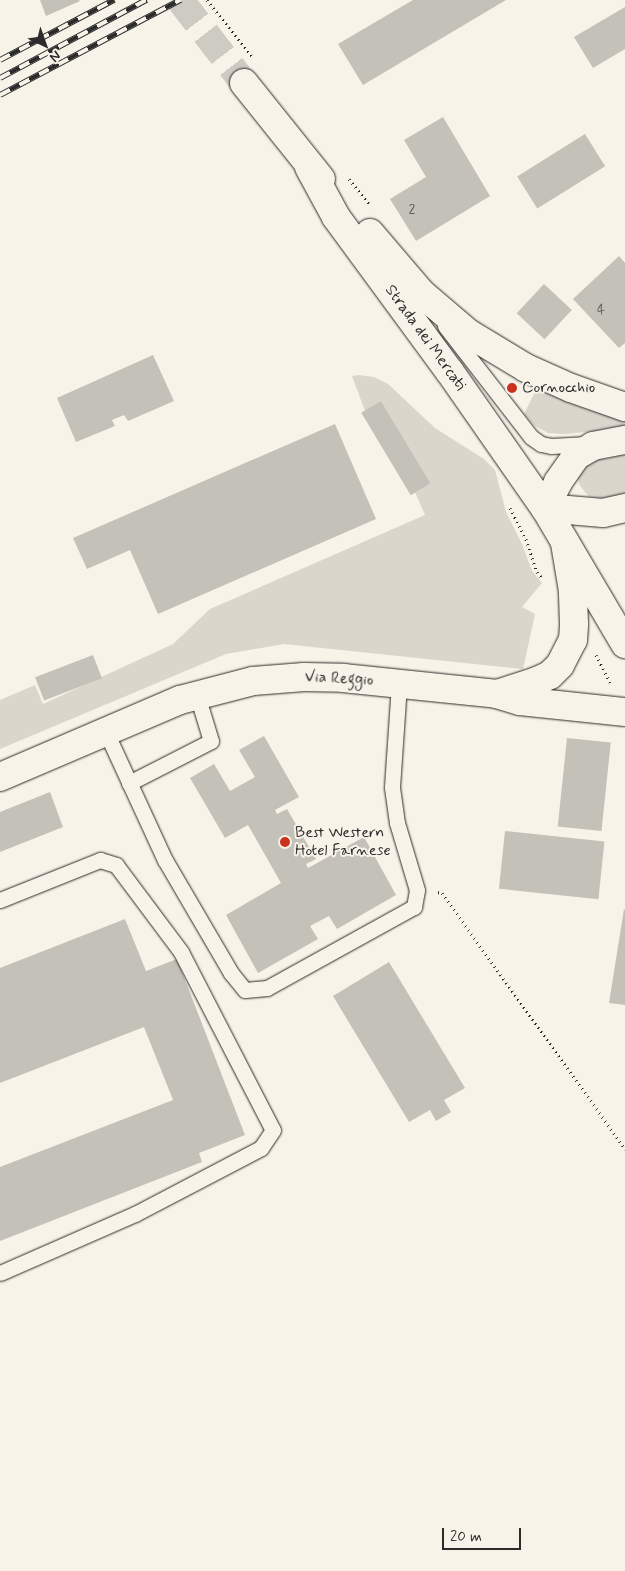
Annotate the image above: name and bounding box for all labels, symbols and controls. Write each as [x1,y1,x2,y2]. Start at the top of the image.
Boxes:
north arrow [20,20,70,70]
text: N [46,46,65,66]
house number: 2 [409,201,415,217]
street label: Strada dei Mercati [380,282,470,394]
house number: 4 [597,302,605,318]
place label: Cornocchio [522,378,595,398]
marker: Cornocchio [506,382,518,394]
street label: Via Reggio [304,668,374,690]
place label: Best Western Hotel Farnese [295,823,388,861]
marker: Best Western Hotel Farnese [279,836,291,848]
scale bar [445,1518,524,1550]
text: 20 m [450,1527,482,1547]

